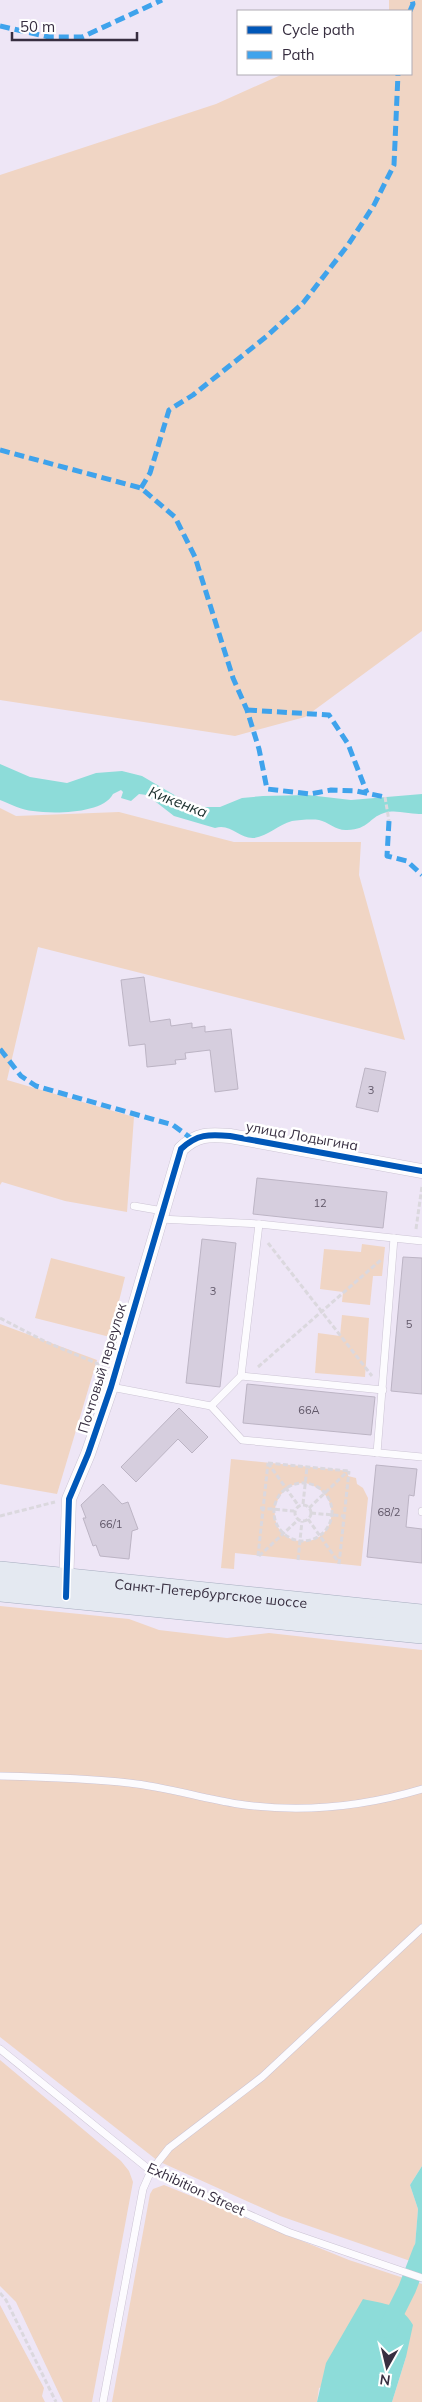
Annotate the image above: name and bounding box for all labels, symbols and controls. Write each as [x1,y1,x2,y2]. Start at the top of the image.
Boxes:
scale bar [12,10,138,42]
legend [237,10,412,75]
text: 50 m [20,17,55,36]
text: Cycle path [282,20,355,39]
text: Path [282,45,314,64]
water label: Кикенка [146,782,210,821]
house number: 3 [368,1083,374,1097]
street label: улица Лодыгина [244,1117,360,1155]
house number: 12 [313,1196,327,1210]
house number: 3 [210,1284,216,1298]
street label: Почтовый переулок [74,1300,130,1435]
house number: 5 [406,1317,413,1331]
house number: 66А [298,1403,320,1417]
house number: 68/2 [378,1505,401,1519]
house number: 66/1 [100,1517,122,1531]
street label: Санкт-Петербургское шоссе [114,1575,308,1612]
street label: Exhibition Street [144,2158,248,2220]
north arrow [362,2342,412,2392]
text: N [379,2370,392,2390]

